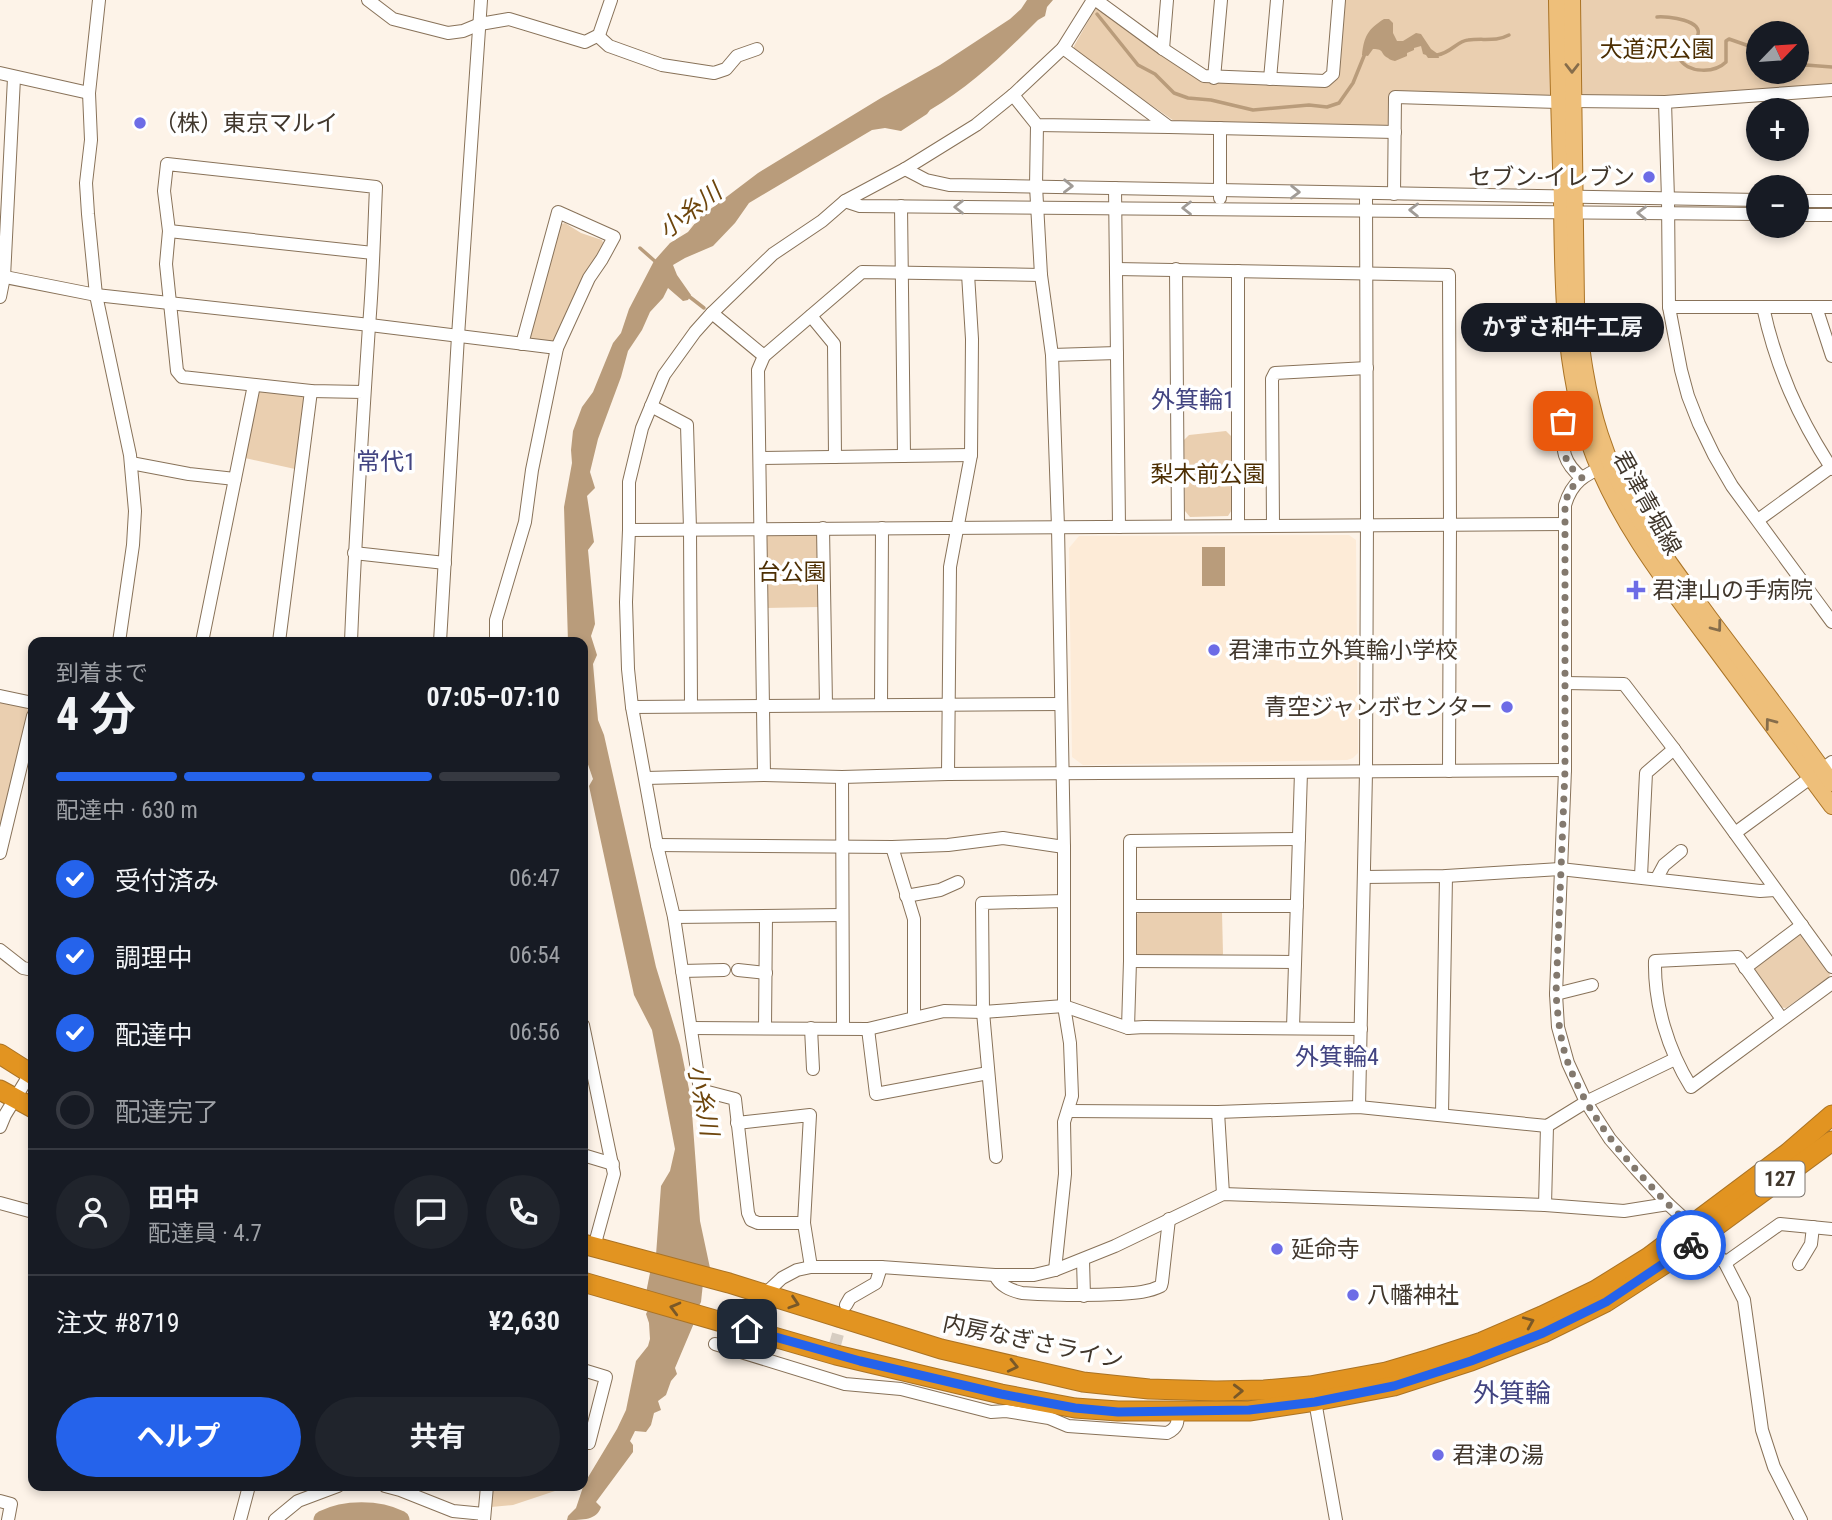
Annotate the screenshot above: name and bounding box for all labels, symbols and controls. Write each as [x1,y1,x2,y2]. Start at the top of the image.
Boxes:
north arrow [1746,21,1810,84]
map controls [1746,21,1809,238]
park label: 大道沢公園 [1600,36,1715,63]
one-way arrow [1564,63,1580,74]
button: + [1746,98,1809,161]
place label: （株）東京マルイ [154,110,338,137]
marker: （株）東京マルイ [132,115,148,131]
place label: セブン-イレブン [1468,164,1635,191]
marker: セブン-イレブン [1641,169,1657,185]
button: − [1746,175,1809,238]
water label: 小糸川 [653,176,729,244]
one-way arrow [1063,179,1074,194]
one-way arrow [1291,184,1301,200]
one-way arrow [953,199,964,214]
one-way arrow [1181,201,1192,216]
one-way arrow [1408,202,1419,218]
one-way arrow [1636,205,1647,220]
callout: かずさ和牛工房 [1462,302,1664,351]
text: かずさ和牛工房 [1482,314,1643,341]
district label: 外箕輪1 [1151,386,1235,414]
pin [1533,391,1593,451]
icon: bag [1544,402,1582,440]
street label: 君津青堀線 [1607,446,1687,560]
district label: 常代1 [356,448,416,476]
park label: 梨木前公園 [1151,461,1266,488]
park label: 台公園 [758,559,827,586]
place label: 君津山の手病院 [1652,577,1813,604]
marker: 君津山の手病院 [1626,580,1646,600]
one-way arrow [1708,619,1721,632]
place label: 君津市立外箕輪小学校 [1228,637,1458,664]
marker: 君津市立外箕輪小学校 [1206,642,1222,658]
text: 到着まで [56,660,148,687]
text: 07:05–07:10 [426,682,560,712]
text: 4 分 [56,687,136,741]
place label: 青空ジャンボセンター [1264,694,1493,721]
marker: 青空ジャンボセンター [1499,699,1515,715]
one-way arrow [1766,718,1779,730]
text: 配達中 · 630 m [56,797,198,824]
icon: check [56,860,94,898]
text: 06:47 [509,865,560,892]
text: 受付済み [115,866,219,896]
icon: check [56,937,94,975]
text: 06:54 [509,942,560,969]
text: 調理中 [115,943,193,973]
icon: check [56,1014,94,1052]
text: 06:56 [509,1019,560,1046]
text: 配達中 [115,1020,193,1050]
district label: 外箕輪4 [1295,1043,1379,1071]
water label: 小糸川 [682,1062,724,1141]
text: 配達完了 [115,1097,219,1127]
road number: 127 [1756,1162,1804,1196]
button: person [56,1175,130,1249]
button: chat [394,1175,468,1249]
button: phone [486,1175,560,1249]
text: 田中 [148,1183,200,1213]
courier [1656,1210,1726,1280]
text: 配達員 · 4.7 [148,1220,262,1247]
icon: bike [1672,1226,1710,1264]
place label: 延命寺 [1291,1236,1360,1263]
marker: 延命寺 [1269,1241,1285,1257]
place label: 八幡神社 [1367,1282,1459,1309]
marker: 八幡神社 [1345,1287,1361,1303]
one-way arrow [787,1295,800,1309]
pin [717,1299,777,1359]
one-way arrow [669,1302,681,1316]
text: ¥2,630 [489,1306,560,1336]
text: 注文 #8719 [56,1308,180,1338]
icon: home [728,1310,766,1348]
street label: 内房なぎさライン [940,1310,1126,1374]
one-way arrow [1521,1316,1534,1330]
one-way arrow [1007,1358,1019,1373]
district label: 外箕輪 [1473,1378,1551,1408]
one-way arrow [1233,1383,1244,1398]
button: ヘルプ [56,1397,301,1477]
button: 共有 [315,1397,560,1477]
place label: 君津の湯 [1452,1442,1544,1469]
marker: 君津の湯 [1430,1447,1446,1463]

